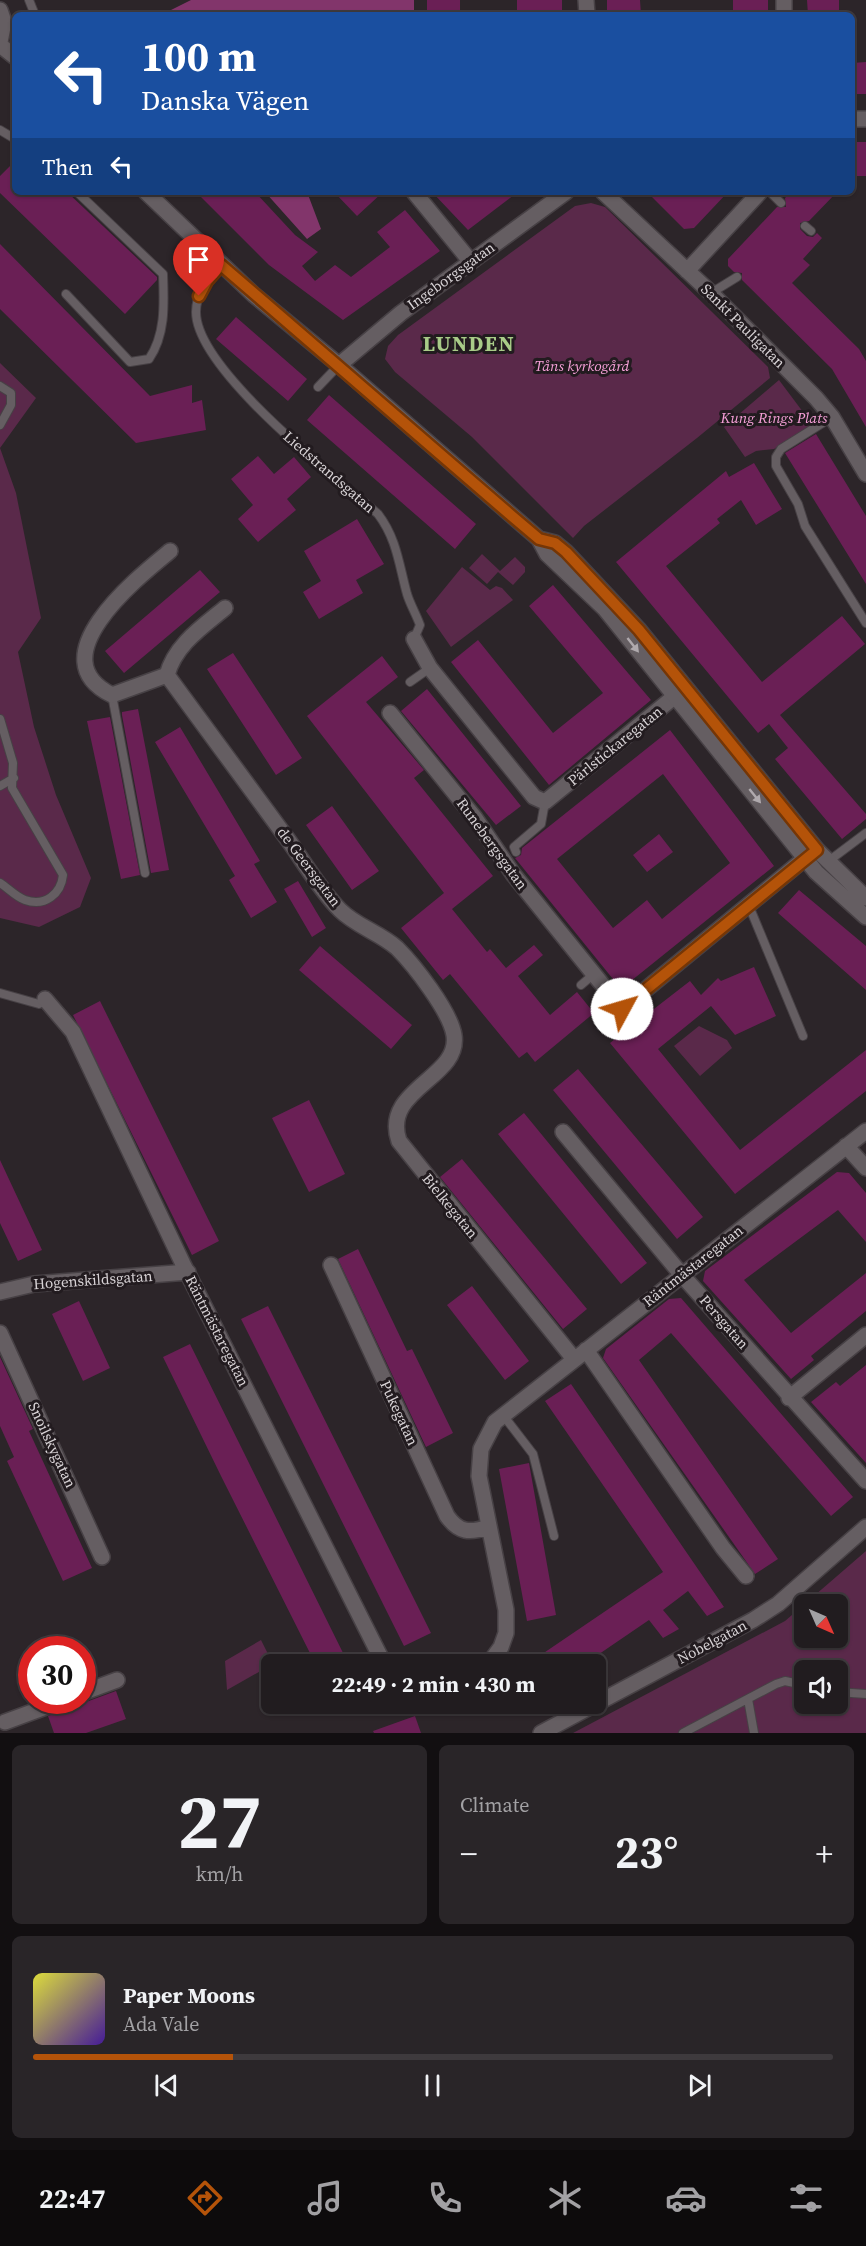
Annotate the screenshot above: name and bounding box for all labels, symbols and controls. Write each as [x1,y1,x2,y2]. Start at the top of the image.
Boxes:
text: 100 m [141,27,256,85]
icon: left [42,36,120,114]
text: Danska Vägen [141,82,309,119]
icon: left [105,150,138,183]
text: Then [42,152,93,182]
pin [173,234,224,296]
street label: Ingeborgsgatan [403,237,499,315]
icon: arrive [182,243,215,276]
street label: Sankt Pauligatan [696,279,790,373]
district label: LUNDEN [423,329,515,358]
park label: Tåns kyrkogård [535,355,630,376]
park label: Kung Rings Plats [720,407,828,428]
street label: Liedstrandsgatan [279,426,380,517]
one-way arrow [626,637,638,652]
street label: Pärlstickaregatan [563,701,666,790]
one-way arrow [749,789,761,804]
street label: Runebergsgatan [452,794,533,894]
street label: de Geersgatan [273,823,346,911]
position arrow [590,977,654,1041]
street label: Bielkegatan [418,1169,483,1243]
street label: Räntmästaregatan [638,1220,747,1311]
street label: Hogenskildsgatan [33,1265,153,1294]
street label: Räntmästaregatan [180,1272,254,1390]
street label: Persgatan [695,1290,754,1353]
street label: Pukegatan [375,1377,424,1449]
street label: Snoilskygatan [23,1398,82,1491]
north arrow [794,1594,848,1648]
map controls [794,1594,848,1714]
street label: Nobelgatan [673,1614,750,1669]
speed limit sign: 30 [18,1636,96,1714]
button: sound [794,1660,848,1714]
text: 22:49 · 2 min · 430 m [332,1669,535,1699]
text: 27 [177,1767,262,1874]
text: Climate [460,1791,529,1819]
text: 23° [615,1821,678,1883]
text: − [460,1831,478,1876]
text: + [815,1831,833,1876]
text: km/h [196,1860,243,1888]
text: Paper Moons [123,1980,255,2010]
text: Ada Vale [123,2010,199,2038]
icon: previous [150,2069,183,2102]
icon: pause [416,2069,449,2102]
icon: next [683,2069,716,2102]
icon: directions [184,2177,226,2219]
icon: music [304,2177,346,2219]
icon: phone [424,2177,466,2219]
icon: climate [544,2177,586,2219]
icon: car [665,2177,707,2219]
icon: filters [785,2177,827,2219]
text: 22:47 [39,2180,106,2217]

